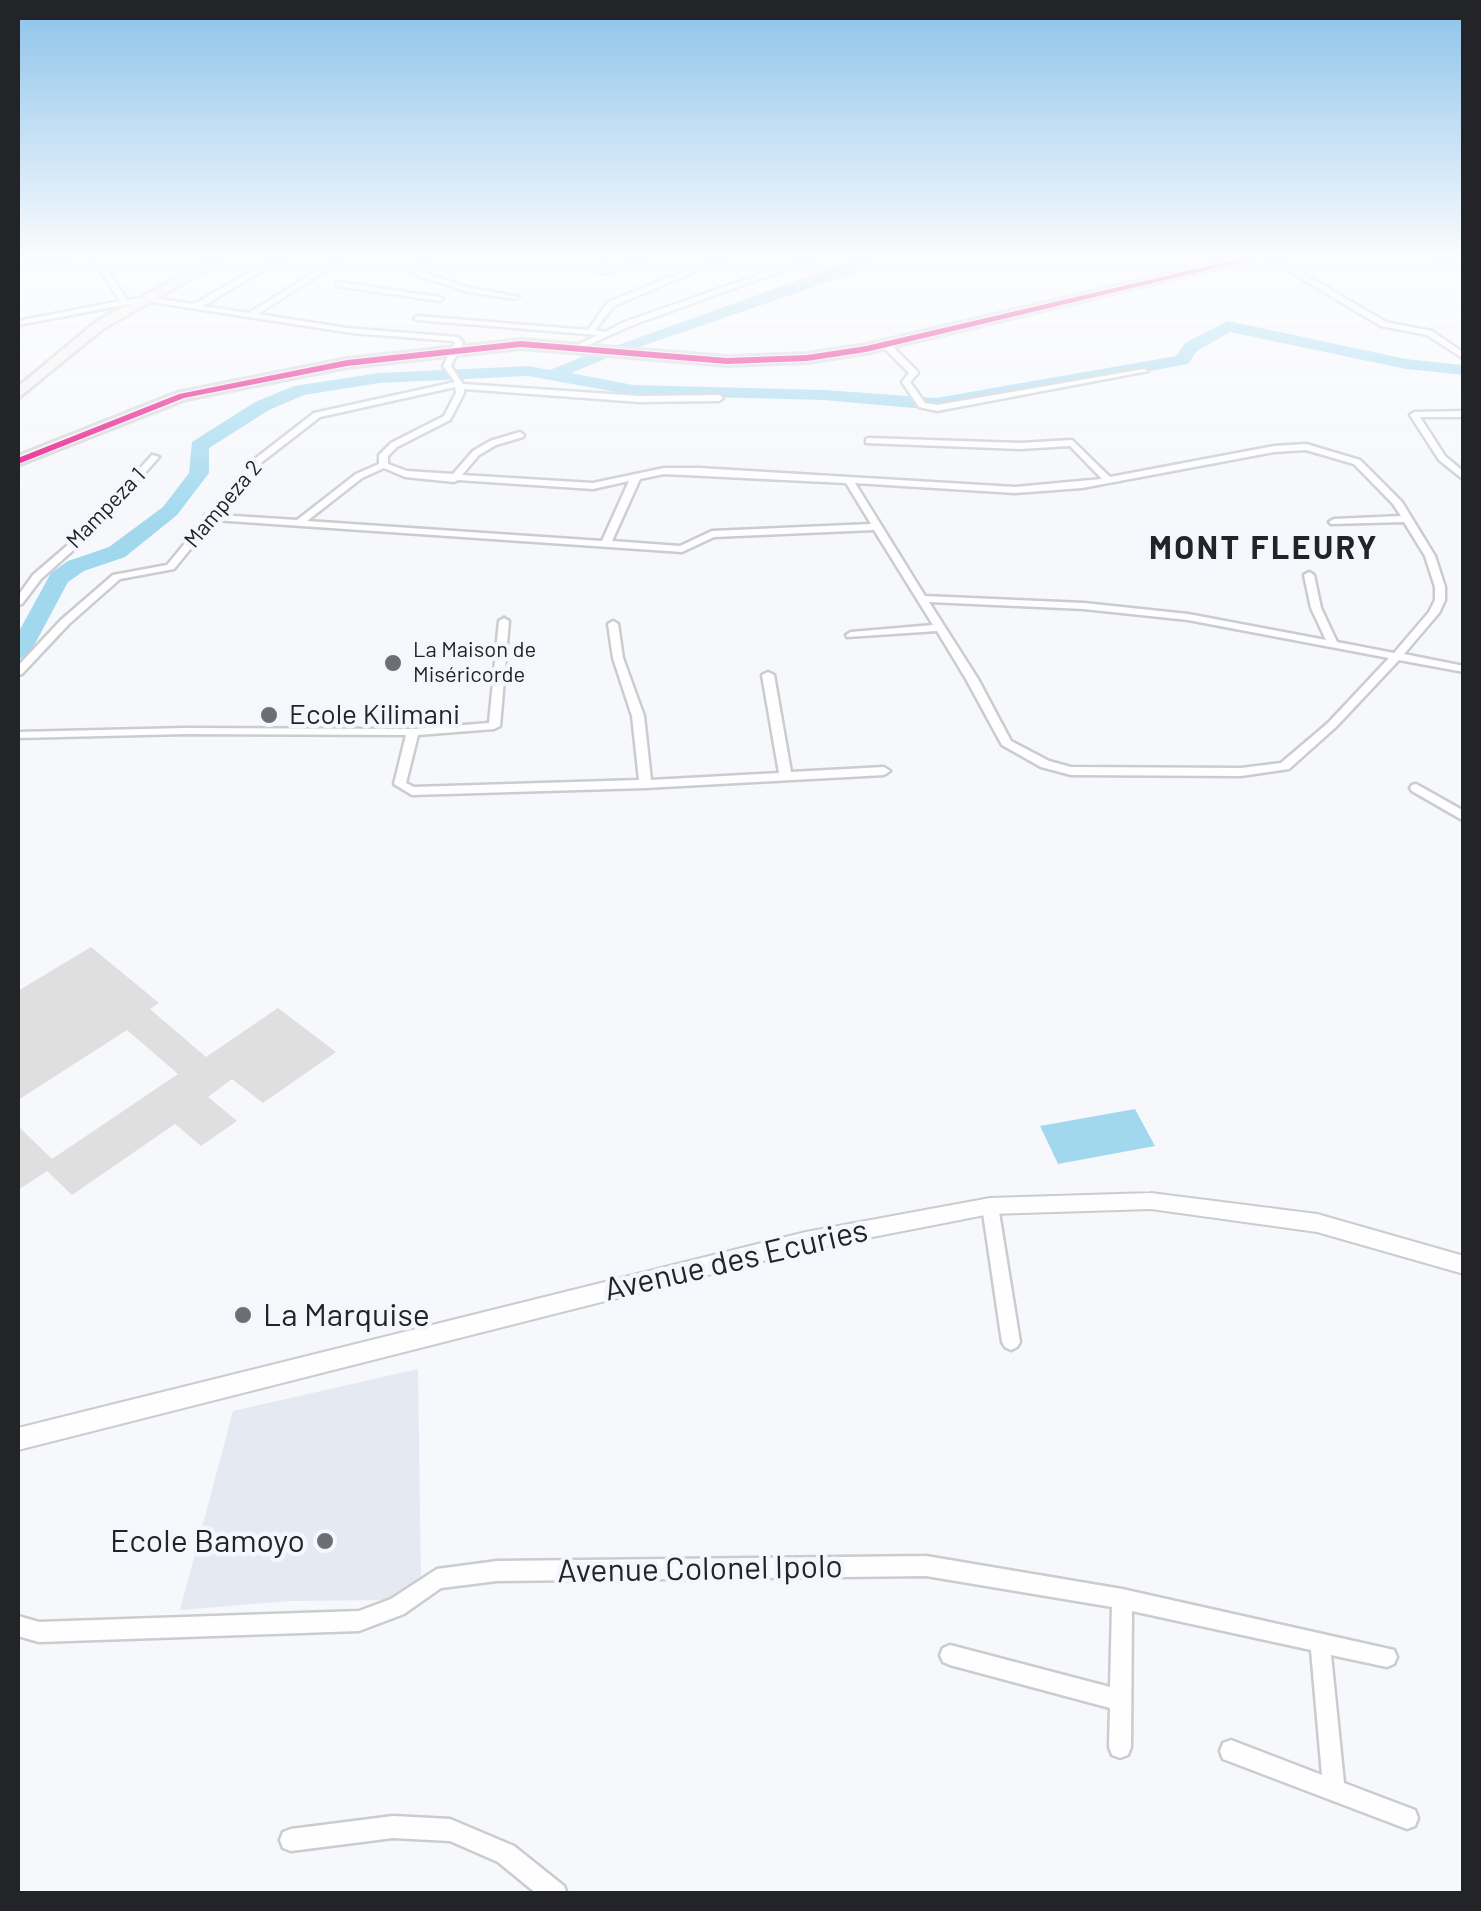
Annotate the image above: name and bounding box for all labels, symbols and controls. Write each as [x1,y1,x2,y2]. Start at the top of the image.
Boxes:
street label: Mampeza 2 [179,455,267,553]
street label: Mampeza 1 [61,462,151,554]
district label: MONT FLEURY [1149,529,1379,567]
place label: La Maison de Miséricorde [413,637,536,688]
marker: La Maison de Miséricorde [382,652,404,674]
place label: Ecole Kilimani [289,698,460,732]
marker: Ecole Kilimani [258,704,280,726]
street label: Avenue des Ecuries [601,1211,871,1309]
place label: La Marquise [263,1296,430,1334]
marker: La Marquise [232,1304,254,1326]
place label: Ecole Bamoyo [110,1522,305,1560]
marker: Ecole Bamoyo [314,1530,336,1552]
street label: Avenue Colonel Ipolo [557,1547,843,1591]

